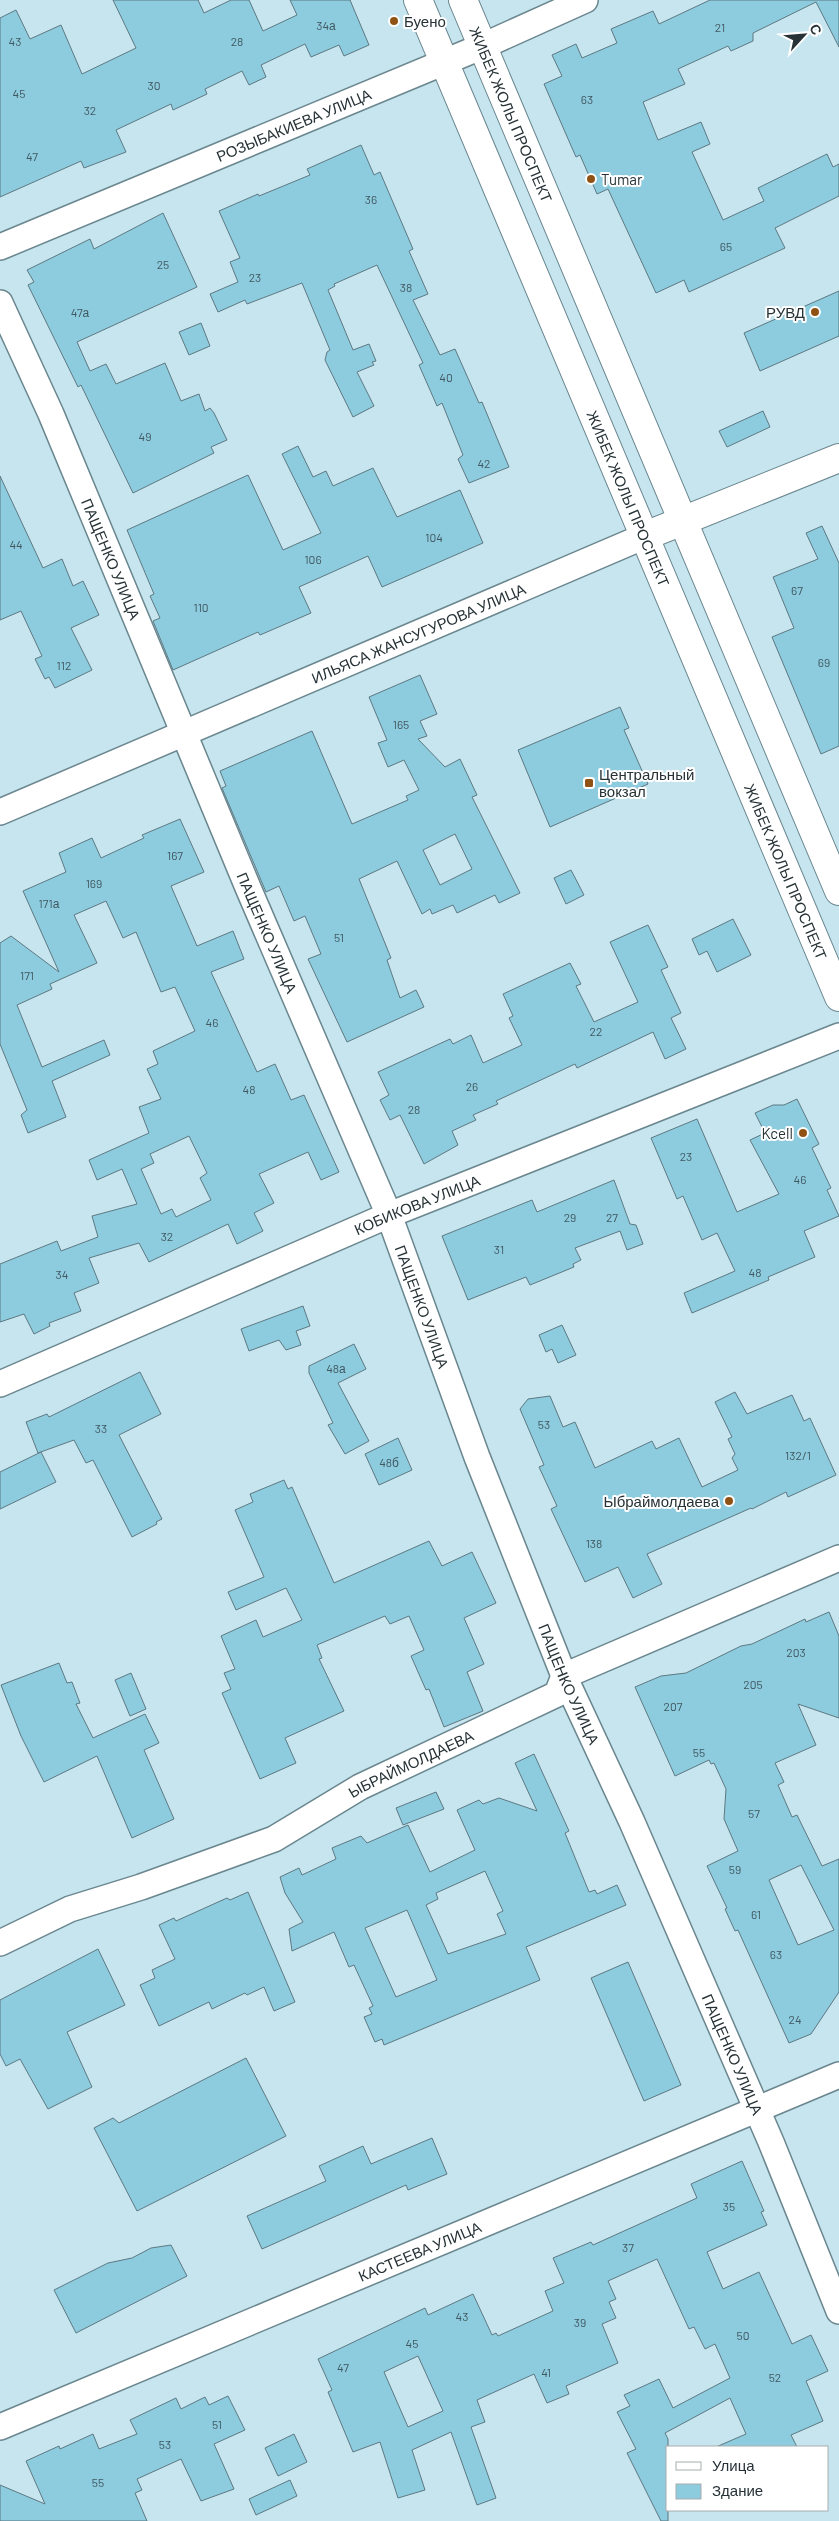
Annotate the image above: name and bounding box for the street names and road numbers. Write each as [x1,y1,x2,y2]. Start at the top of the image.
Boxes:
street label: ЖИБЕК ЖОЛЫ ПРОСПЕКТ [466,24,556,205]
street label: РОЗЫБАКИЕВА УЛИЦА [213,85,374,165]
street label: ЖИБЕК ЖОЛЫ ПРОСПЕКТ [583,408,674,589]
street label: ПАЩЕНКО УЛИЦА [78,495,144,622]
street label: ИЛЬЯСА ЖАНСУГУРОВА УЛИЦА [309,579,528,687]
street label: ЖИБЕК ЖОЛЫ ПРОСПЕКТ [741,781,831,962]
street label: ПАЩЕНКО УЛИЦА [234,869,301,996]
street label: КОБИКОВА УЛИЦА [351,1171,483,1238]
street label: ПАЩЕНКО УЛИЦА [392,1243,453,1371]
street label: ПАЩЕНКО УЛИЦА [535,1621,603,1747]
street label: ЫБРАЙМОЛДАЕВА [345,1726,476,1801]
street label: ПАЩЕНКО УЛИЦА [699,1991,767,2117]
street label: КАСТЕЕВА УЛИЦА [356,2217,484,2285]

